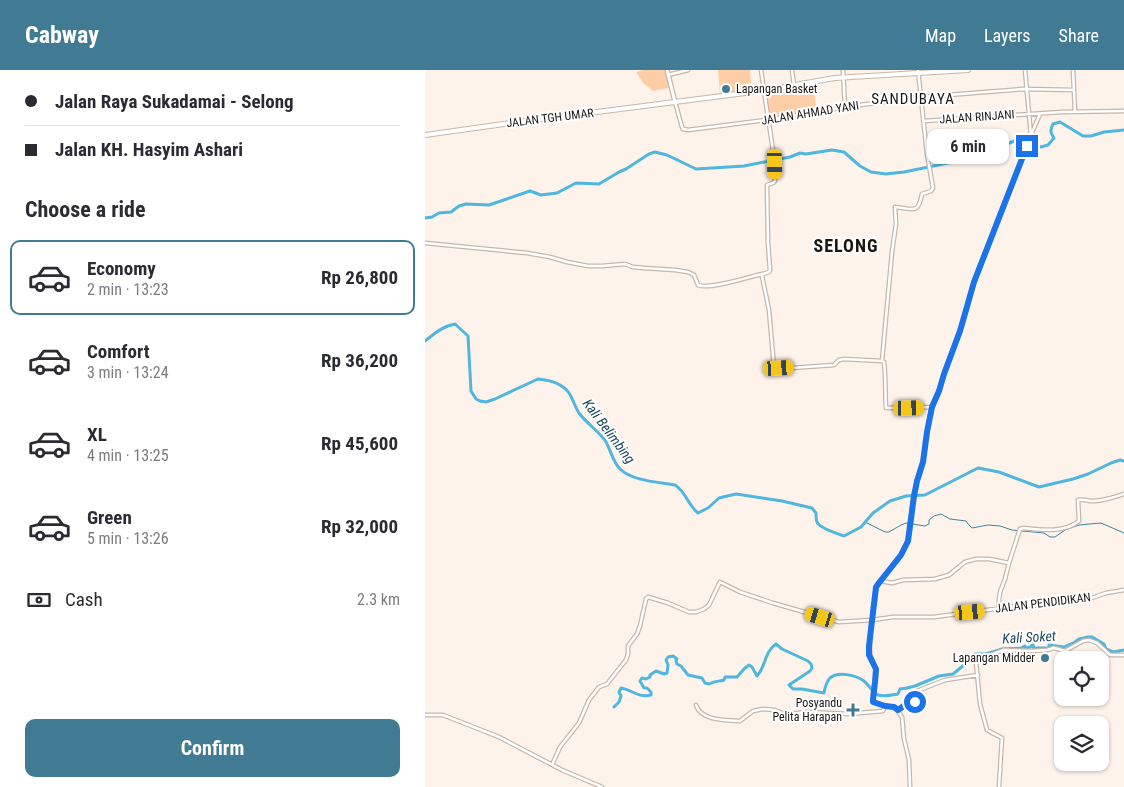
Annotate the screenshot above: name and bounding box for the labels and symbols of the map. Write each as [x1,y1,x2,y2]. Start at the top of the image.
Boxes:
place label: Lapangan Basket [736,82,818,96]
marker: Lapangan Basket [720,83,732,95]
district label: SANDUBAYA [871,90,955,108]
street label: JALAN AHMAD YANI [760,98,860,128]
street label: JALAN TGH UMAR [506,106,595,130]
street label: JALAN RINJANI [939,107,1015,127]
callout: 6 min [927,128,1009,164]
route end [1016,135,1038,157]
car [767,149,782,179]
district label: SELONG [813,235,879,256]
car [763,360,794,376]
water label: Kali Belimbing [580,396,639,467]
car [893,400,924,416]
street label: JALAN PENDIDIKAN [994,590,1092,616]
car [954,603,985,621]
car [803,605,836,629]
water label: Kali Soket [1002,628,1057,646]
place label: Lapangan Midder [953,651,1035,665]
marker: Lapangan Midder [1039,652,1051,664]
route start [904,691,926,713]
place label: Posyandu Pelita Harapan [772,696,842,724]
marker: Posyandu Pelita Harapan [846,703,860,717]

